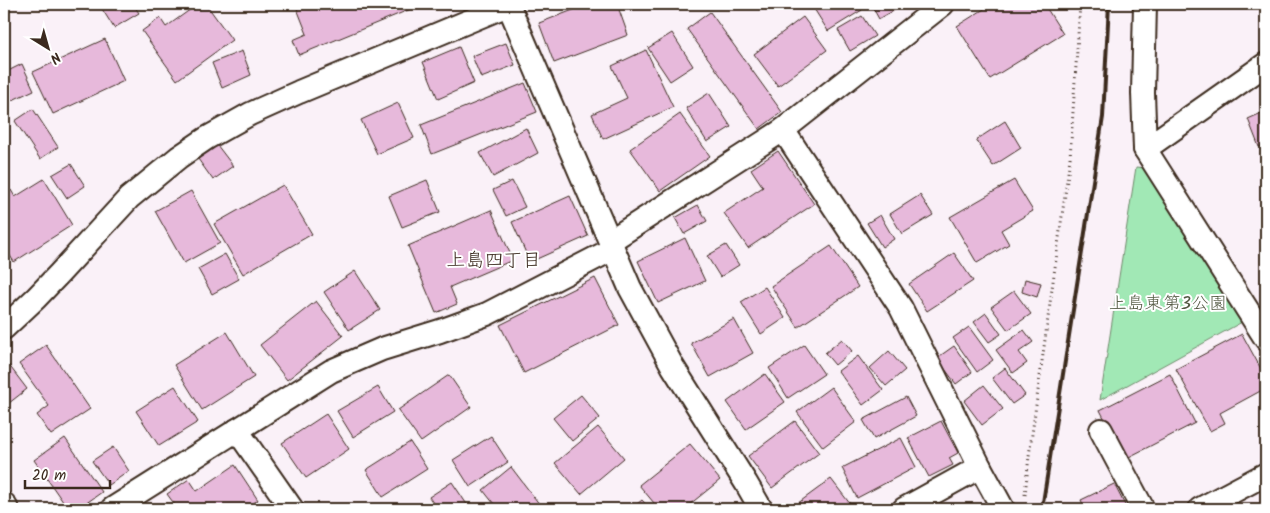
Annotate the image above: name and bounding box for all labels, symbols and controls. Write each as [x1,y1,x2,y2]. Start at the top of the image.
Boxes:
north arrow [22,22,72,72]
text: N [45,46,65,69]
district label: 上島四丁目 [446,246,542,276]
park label: 上島東第3公園 [1109,290,1227,319]
scale bar [25,458,110,490]
text: 20 m [32,464,66,488]

